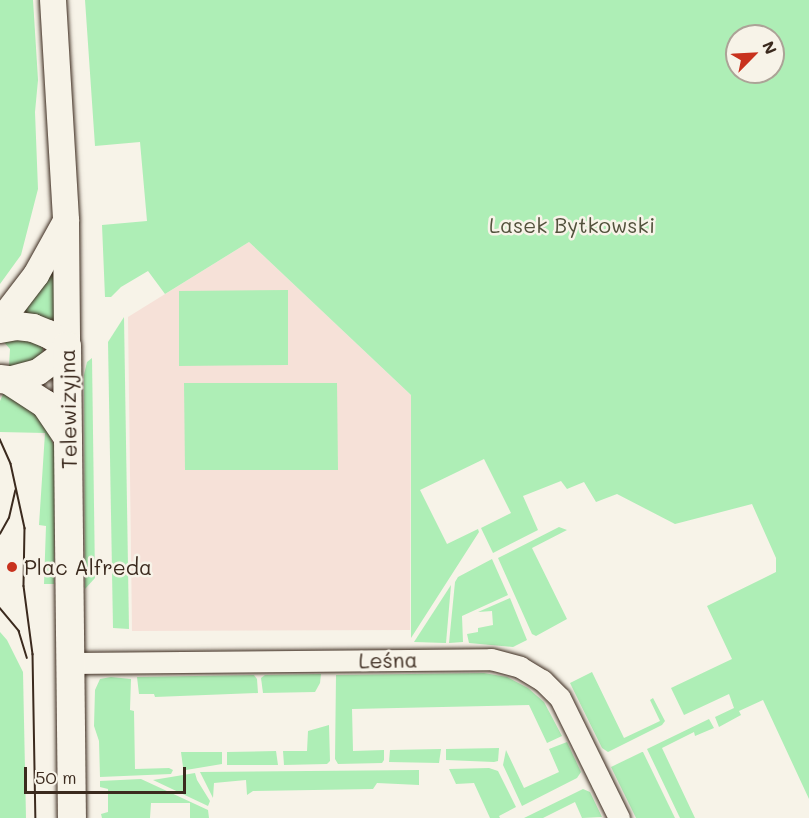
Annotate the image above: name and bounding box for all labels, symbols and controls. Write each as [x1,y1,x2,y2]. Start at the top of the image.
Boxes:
north arrow [725,24,785,84]
text: N [758,37,782,57]
park label: Lasek Bytkowski [489,212,655,238]
street label: Telewizyjna [54,349,82,469]
place label: Plac Alfreda [24,554,152,580]
marker: Plac Alfreda [5,560,19,574]
street label: Leśna [358,647,418,673]
scale bar [27,755,189,793]
text: 50 m [35,765,77,789]

